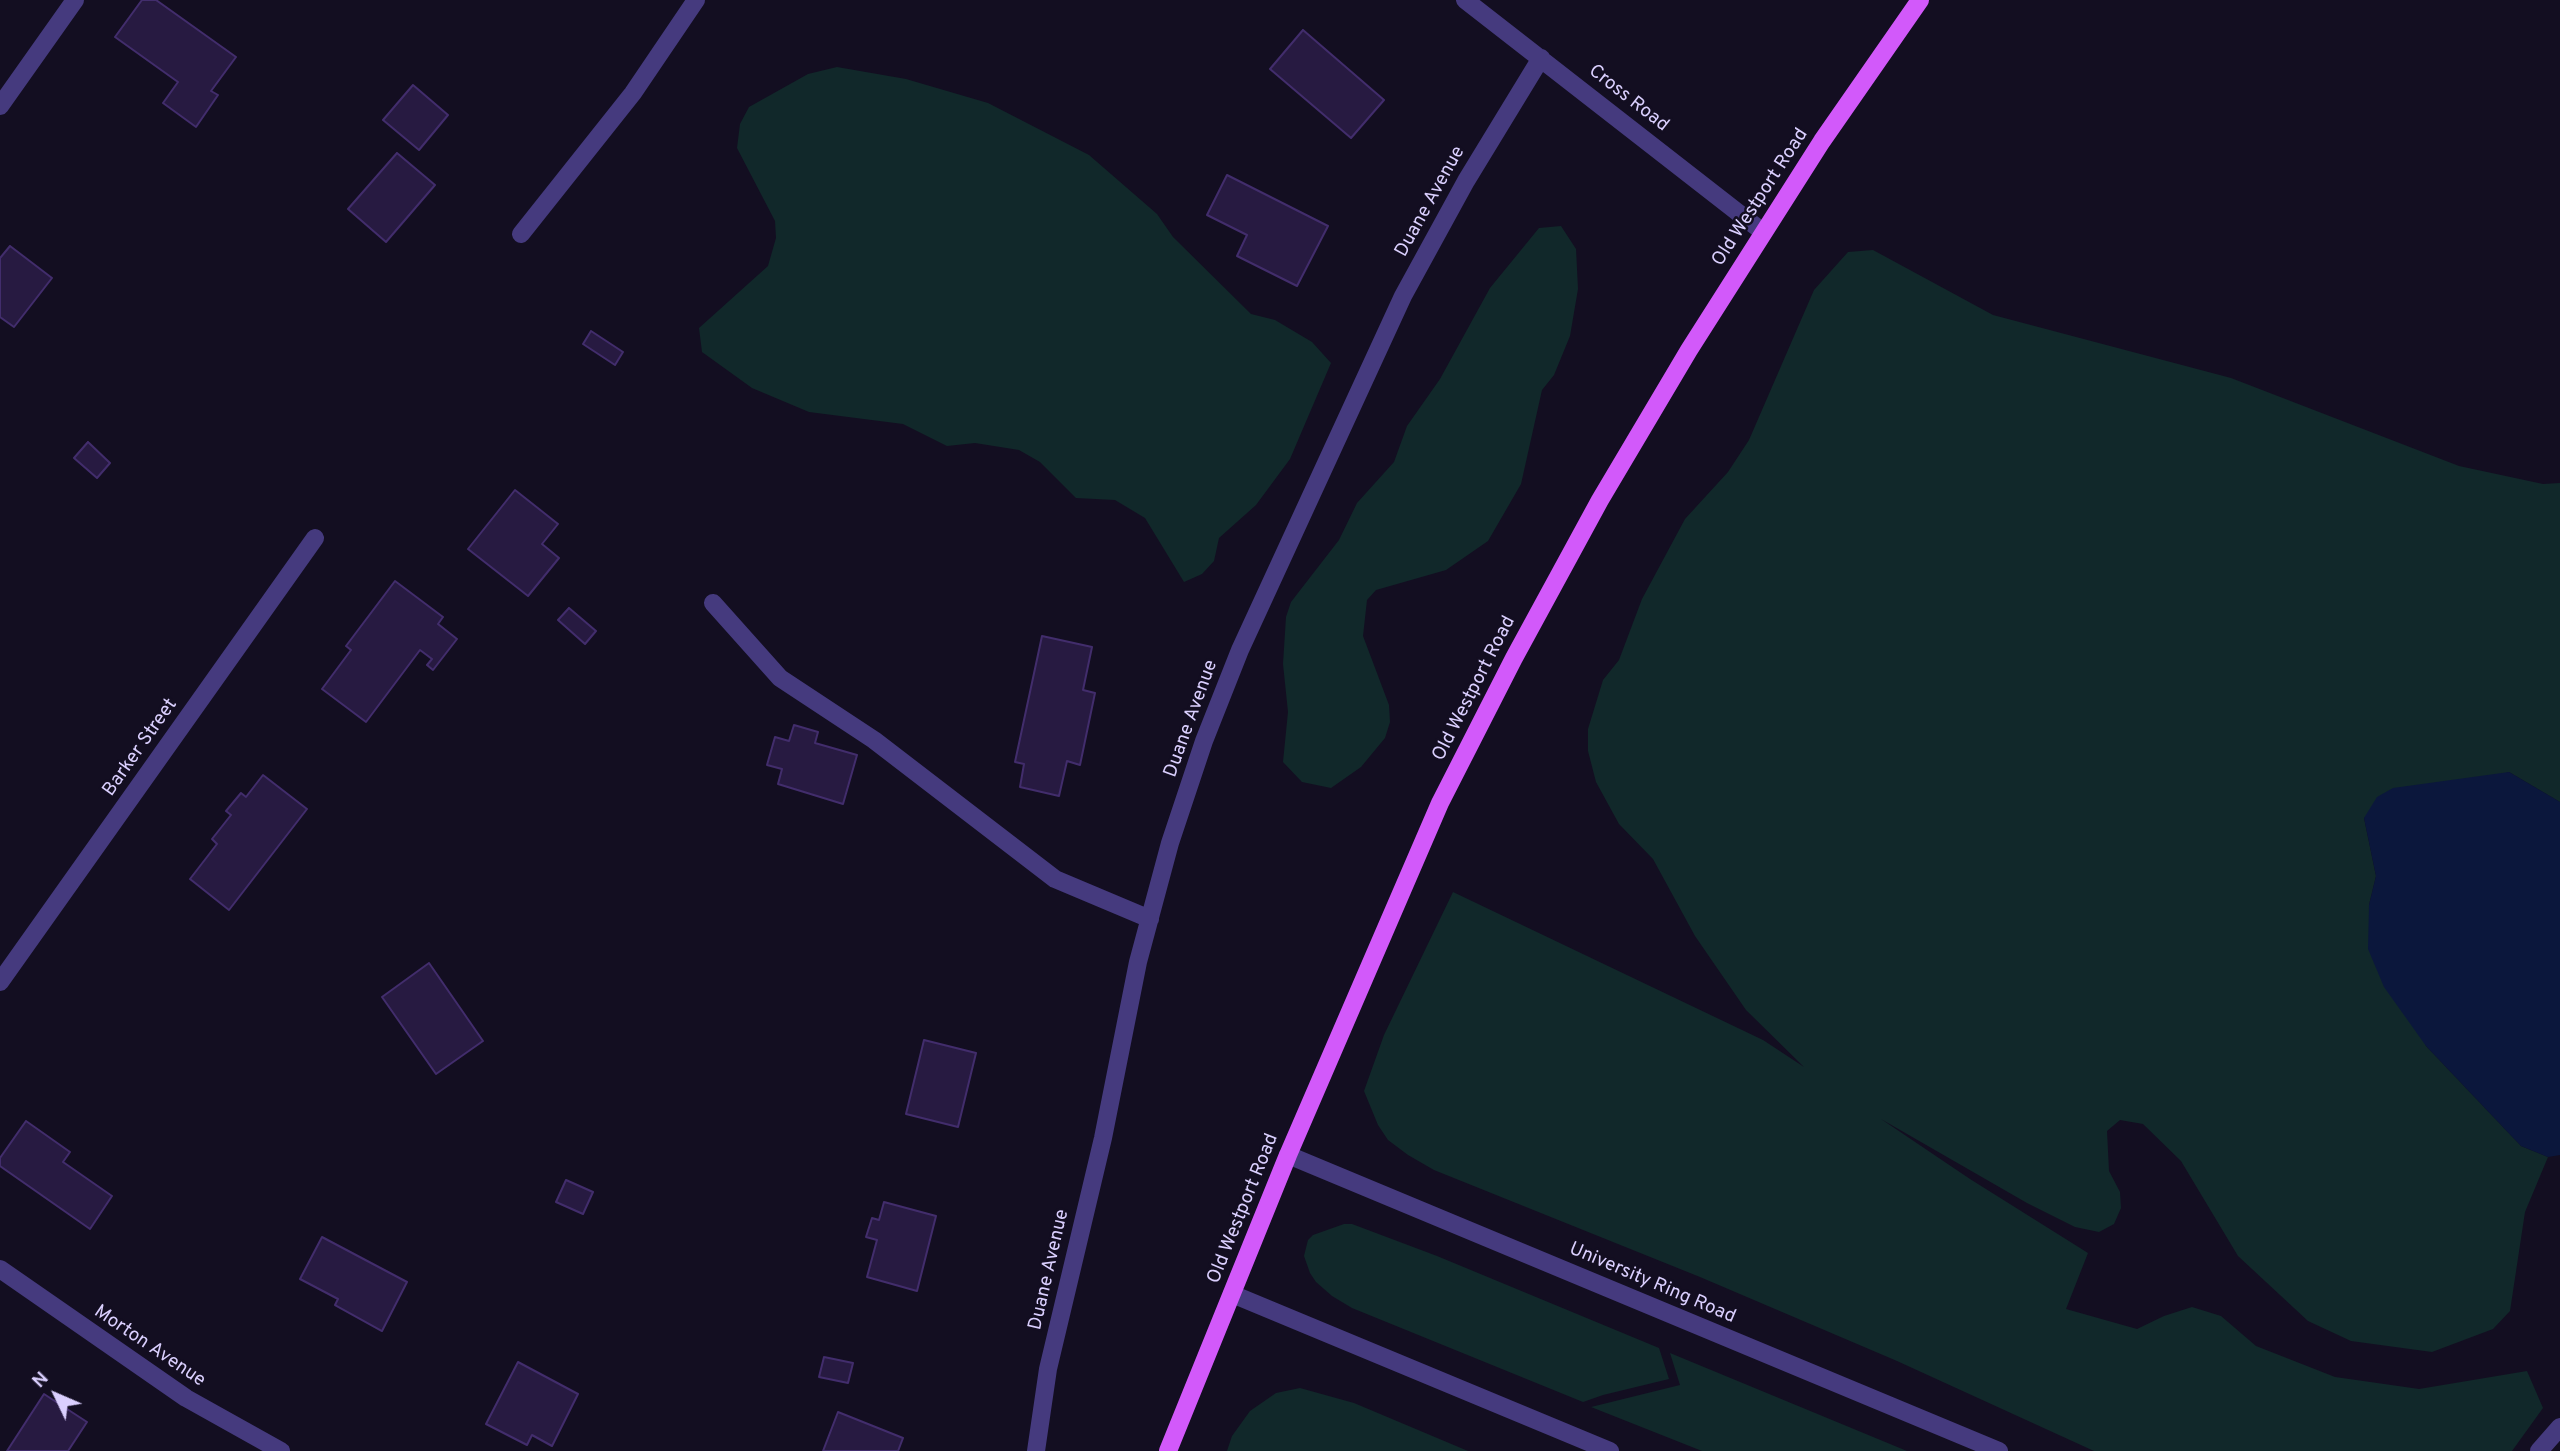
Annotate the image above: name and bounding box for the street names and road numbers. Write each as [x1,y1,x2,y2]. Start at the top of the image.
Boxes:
street label: Cross Road [1583,60,1673,138]
street label: Old Westport Road [1708,125,1814,271]
street label: Duane Avenue [1391,143,1471,261]
street label: Old Westport Road [1429,613,1521,765]
street label: Duane Avenue [1160,657,1224,781]
street label: Barker Street [99,695,183,801]
street label: Old Westport Road [1204,1131,1284,1287]
street label: Duane Avenue [1025,1207,1075,1333]
street label: University Ring Road [1565,1239,1739,1329]
street label: Morton Avenue [89,1301,209,1393]

